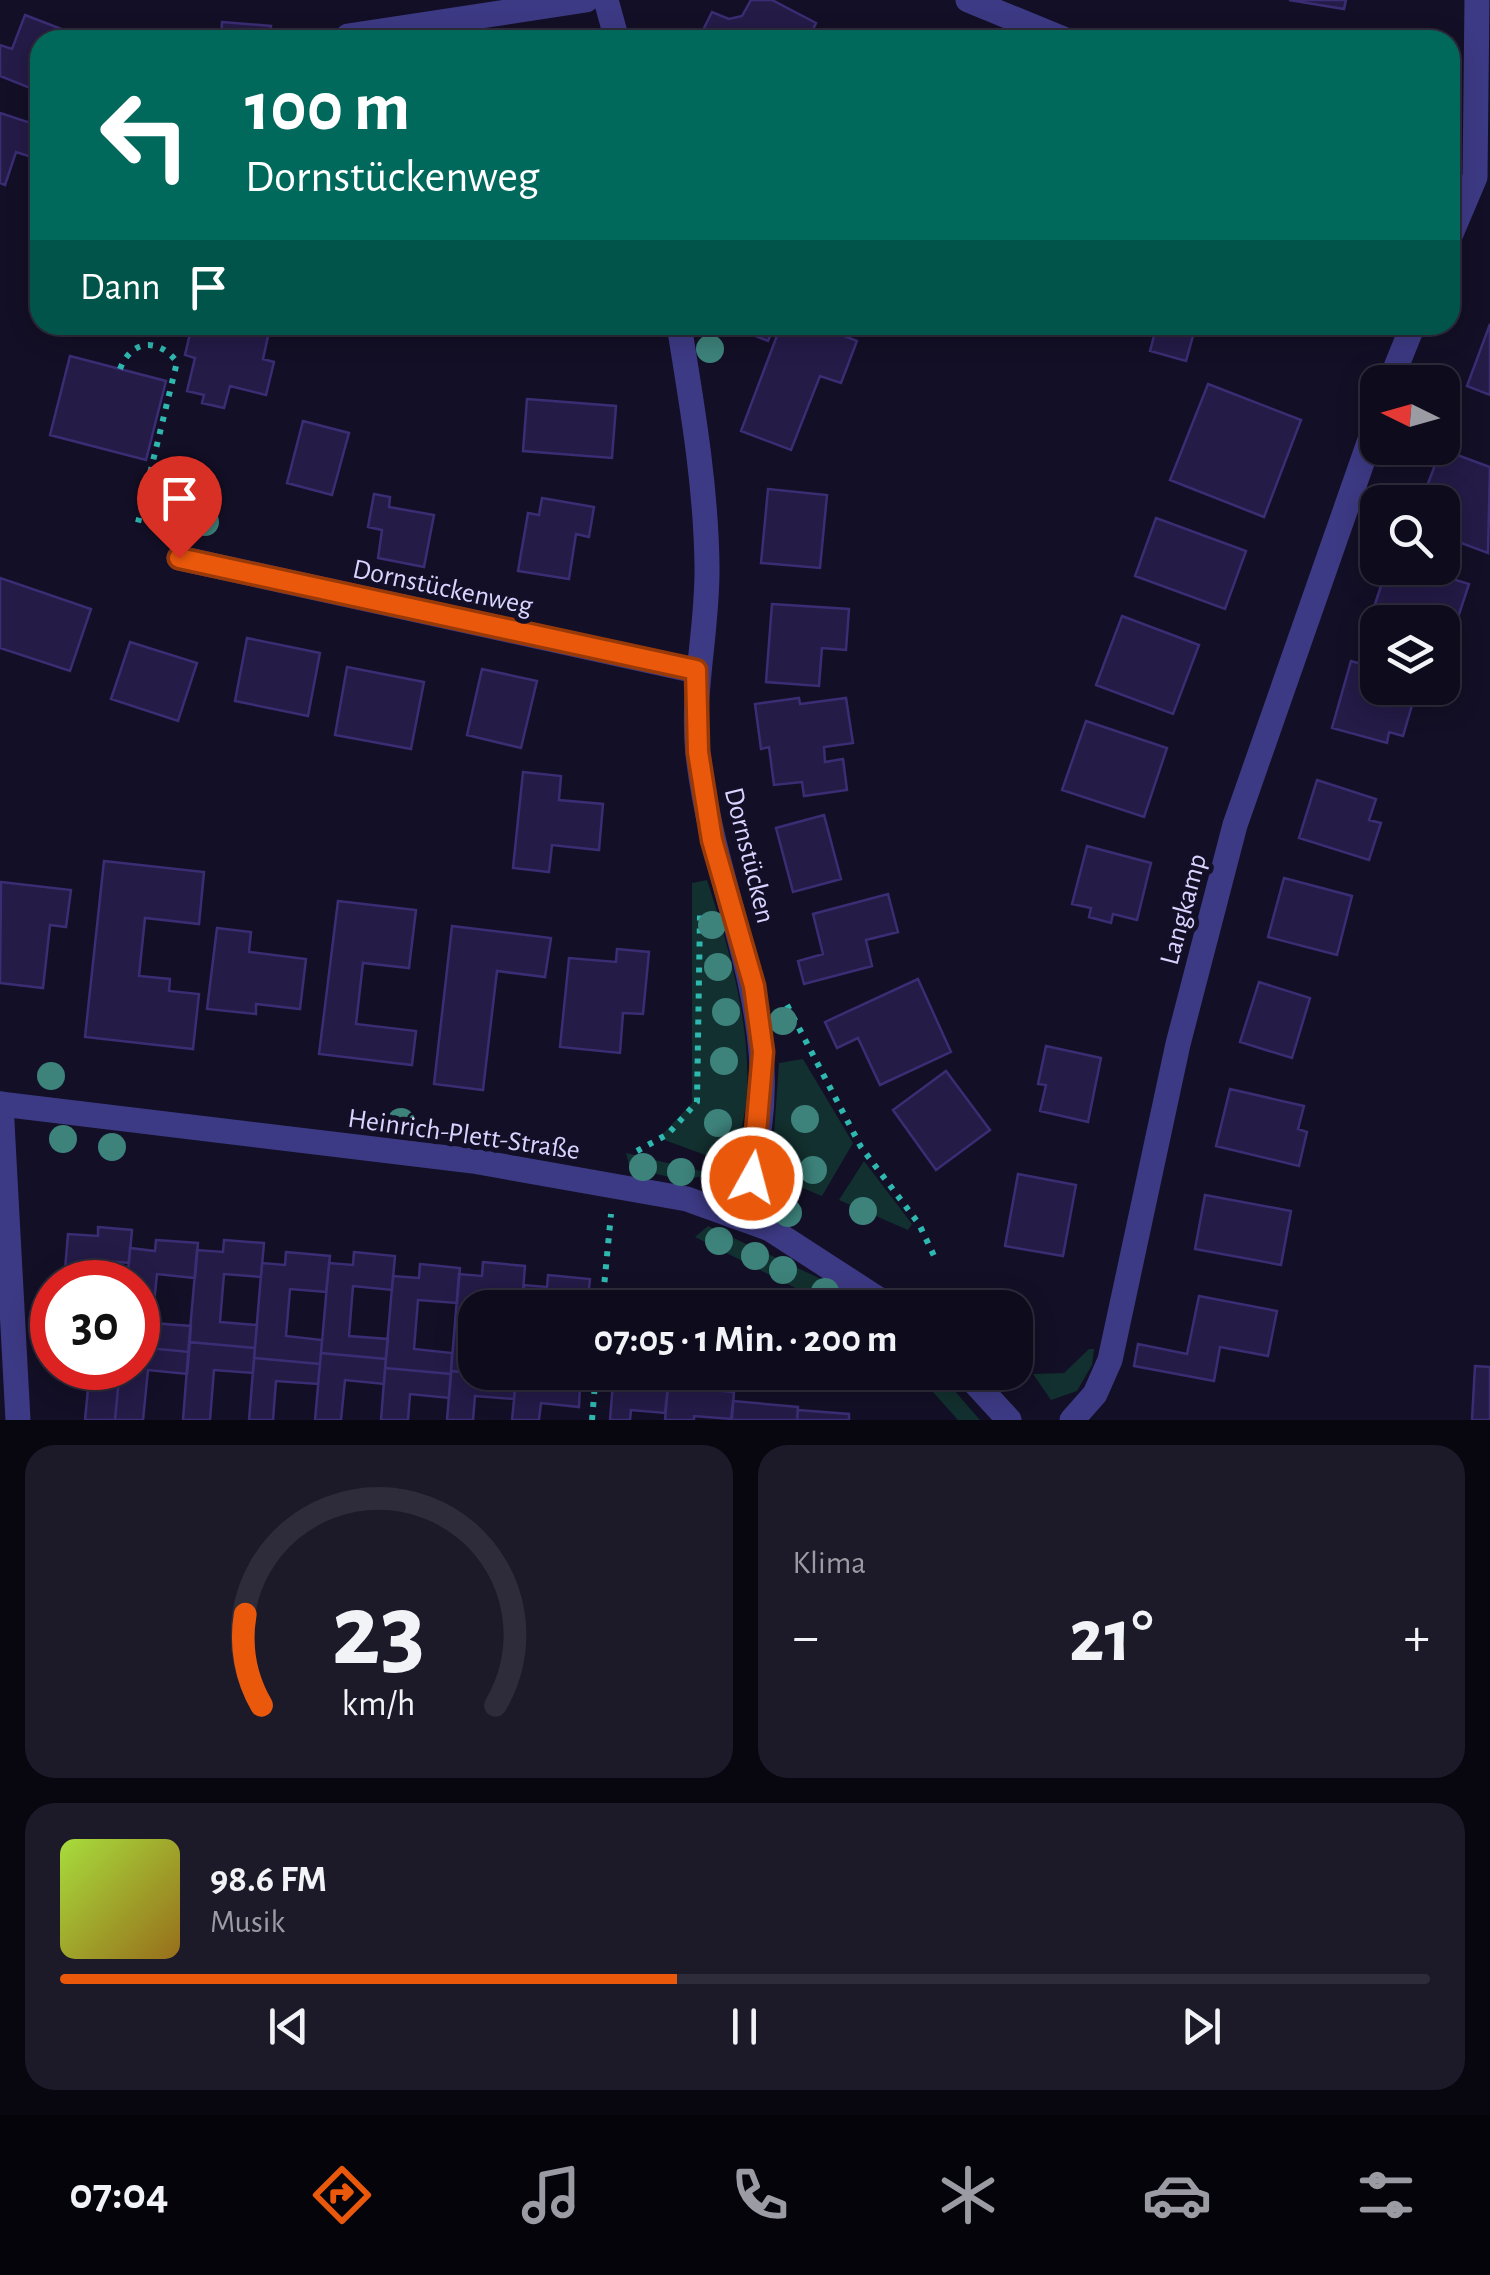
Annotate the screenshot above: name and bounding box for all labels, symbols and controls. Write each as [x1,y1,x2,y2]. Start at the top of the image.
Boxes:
icon: left [80,70,210,200]
text: 100 m [245,73,410,143]
text: Dornstückenweg [245,155,540,200]
icon: arrive [181,260,236,315]
text: Dann [80,269,161,307]
north arrow [1360,365,1460,465]
map controls [1360,365,1460,705]
pin [137,456,222,559]
icon: arrive [152,471,207,526]
button: search [1360,485,1460,585]
street label: Dornstückenweg [350,555,535,621]
button: layers [1360,605,1460,705]
street label: Dornstücken [719,785,779,926]
street label: Langkamp [1156,851,1212,968]
street label: Heinrich-Plett-Straße [346,1105,582,1165]
position arrow [700,1126,804,1230]
speed limit sign: 30 [30,1260,160,1390]
text: 07:05 · 1 Min. · 200 m [594,1321,897,1359]
text: Klima [793,1547,866,1579]
text: 23 [332,1580,426,1684]
text: 21° [1069,1600,1153,1675]
text: − [793,1610,819,1665]
text: + [1404,1610,1430,1665]
text: km/h [342,1686,416,1722]
text: 98.6 FM [210,1861,327,1899]
text: Musik [210,1906,285,1938]
icon: previous [261,1999,316,2054]
icon: pause [717,1999,772,2054]
icon: next [1174,1999,1229,2054]
icon: directions [307,2160,377,2230]
icon: music [516,2160,586,2230]
icon: phone [725,2160,795,2230]
icon: climate [933,2160,1003,2230]
icon: car [1142,2160,1212,2230]
icon: filters [1351,2160,1421,2230]
text: 07:04 [69,2172,169,2217]

